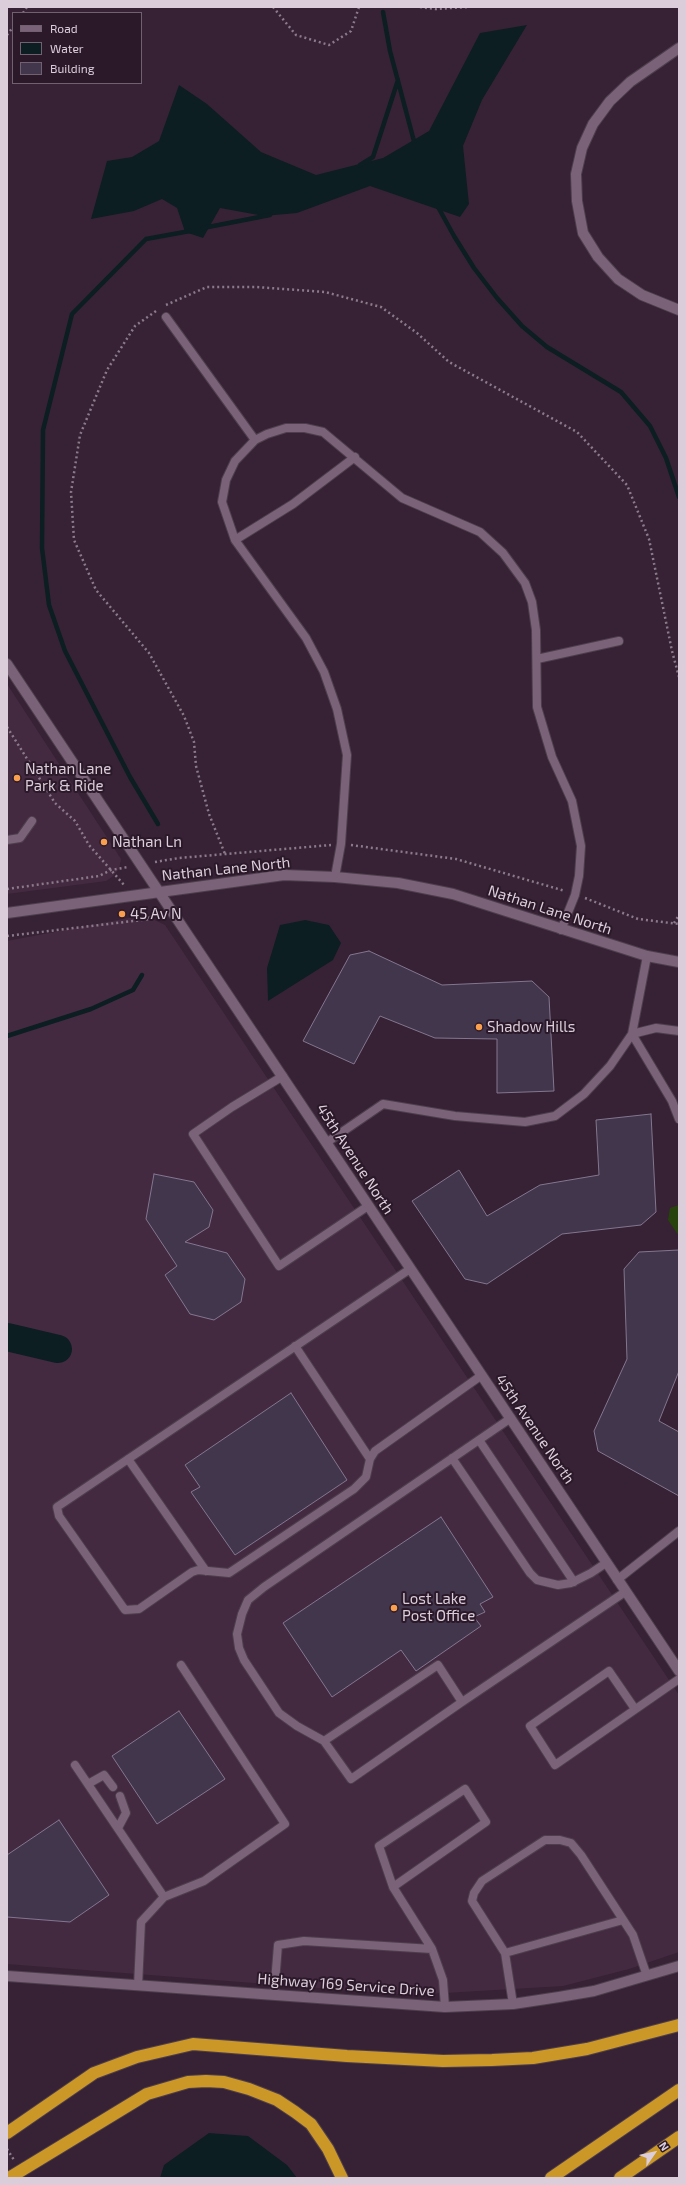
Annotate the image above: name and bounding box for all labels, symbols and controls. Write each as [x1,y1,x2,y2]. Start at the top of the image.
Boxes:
legend [12,12,142,84]
text: Road [50,21,78,35]
text: Water [50,41,84,55]
text: Building [50,61,94,75]
place label: Nathan Lane Park & Ride [25,760,111,795]
marker: Nathan Lane Park & Ride [12,773,22,783]
place label: Nathan Ln [112,833,182,851]
marker: Nathan Ln [99,837,109,847]
street label: Nathan Lane North [161,853,291,885]
street label: Nathan Lane North [486,881,614,939]
place label: 45 Av N [130,905,182,923]
marker: 45 Av N [117,909,127,919]
place label: Shadow Hills [487,1018,575,1036]
marker: Shadow Hills [474,1022,484,1032]
street label: 45th Avenue North [313,1100,397,1218]
street label: 45th Avenue North [492,1371,578,1487]
place label: Lost Lake Post Office [402,1590,475,1625]
marker: Lost Lake Post Office [389,1603,399,1613]
street label: Highway 169 Service Drive [257,1970,435,2000]
north arrow [634,2133,674,2173]
text: N [657,2139,672,2153]

